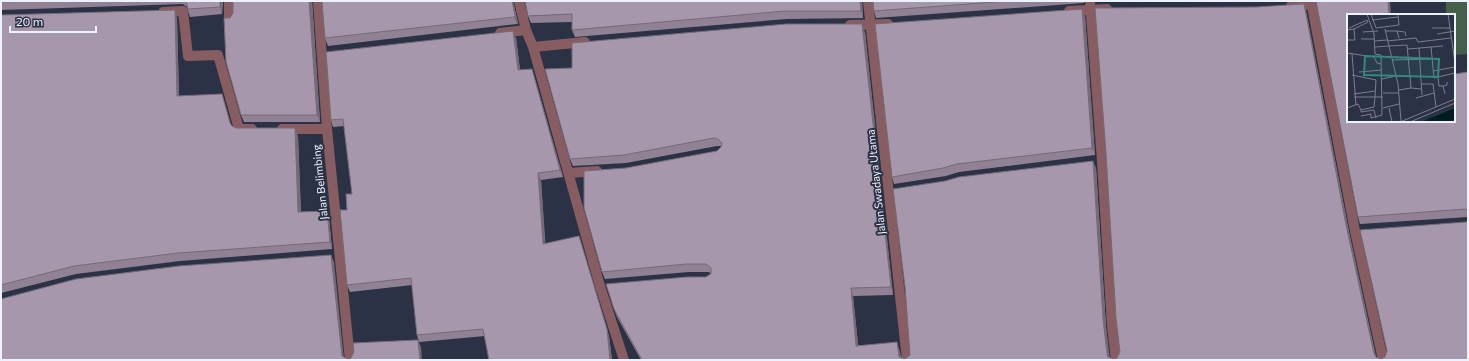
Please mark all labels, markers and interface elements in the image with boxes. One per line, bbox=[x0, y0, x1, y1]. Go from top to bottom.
scale bar bbox=[10, 8, 96, 34]
text: 20 m bbox=[16, 14, 43, 28]
inset map bbox=[1347, 14, 1455, 122]
street label: Jalan Swadaya Utama bbox=[864, 129, 888, 235]
street label: Jalan Belimbing bbox=[309, 144, 331, 220]

